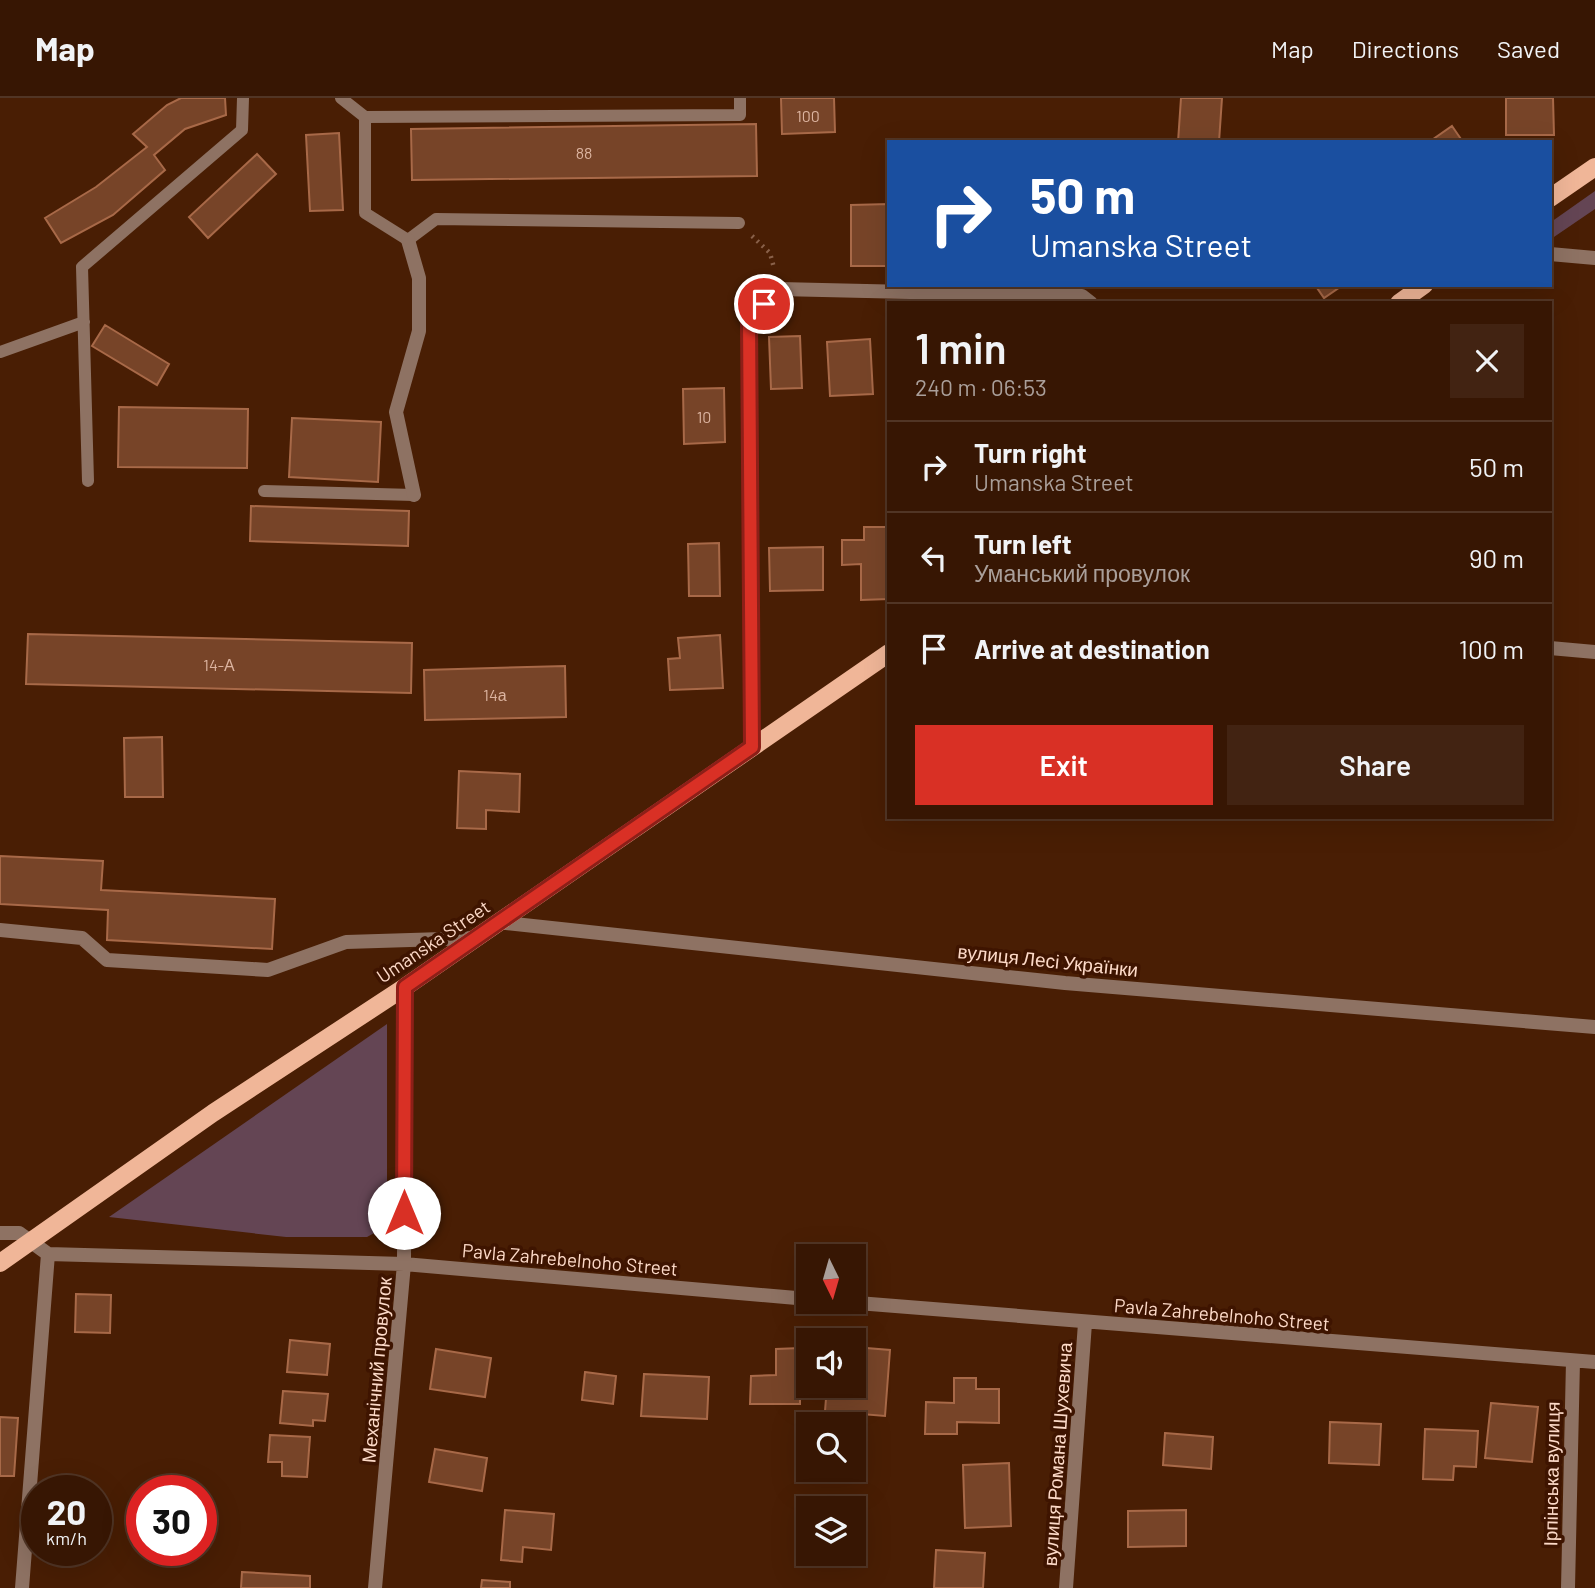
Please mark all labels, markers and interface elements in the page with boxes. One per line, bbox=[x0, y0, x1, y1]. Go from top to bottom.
text: Map bbox=[35, 28, 95, 68]
text: Map bbox=[1271, 34, 1314, 63]
text: Directions bbox=[1352, 34, 1459, 63]
text: Saved bbox=[1497, 34, 1560, 63]
house number: 100 bbox=[796, 106, 820, 125]
house number: 88 bbox=[576, 143, 592, 162]
text: 50 m bbox=[1030, 165, 1135, 224]
icon: right bbox=[915, 168, 1006, 259]
text: Umanska Street bbox=[1030, 225, 1252, 263]
pin bbox=[734, 274, 794, 334]
icon: arrive bbox=[745, 285, 783, 323]
text: 1 min bbox=[915, 322, 1007, 372]
button: close bbox=[1450, 324, 1524, 398]
text: 240 m · 06:53 bbox=[915, 373, 1047, 401]
house number: 10 bbox=[697, 407, 711, 426]
text: Turn right bbox=[974, 437, 1087, 468]
icon: right bbox=[915, 448, 953, 486]
text: 50 m bbox=[1469, 451, 1524, 482]
text: Umanska Street bbox=[974, 468, 1134, 496]
text: Turn left bbox=[974, 528, 1072, 559]
icon: left bbox=[915, 539, 953, 577]
text: 90 m bbox=[1469, 542, 1524, 573]
text: Уманський провулок bbox=[974, 559, 1190, 587]
icon: arrive bbox=[915, 630, 953, 668]
text: Arrive at destination bbox=[974, 633, 1210, 664]
text: 100 m bbox=[1459, 633, 1524, 664]
house number: 14-А bbox=[203, 655, 235, 674]
house number: 14а bbox=[483, 685, 507, 704]
button: Exit bbox=[915, 725, 1213, 805]
button: Share bbox=[1227, 725, 1524, 805]
street label: Umanska Street bbox=[372, 895, 494, 987]
street label: вулиця Лесі Українки bbox=[957, 939, 1139, 981]
position arrow bbox=[367, 1176, 441, 1250]
street label: Pavla Zahrebelnoho Street bbox=[461, 1238, 679, 1280]
north arrow bbox=[796, 1244, 866, 1314]
map controls bbox=[796, 1244, 866, 1566]
street label: Механічний провулок bbox=[356, 1275, 396, 1464]
street label: Pavla Zahrebelnoho Street bbox=[1113, 1293, 1331, 1335]
button: sound bbox=[796, 1328, 866, 1398]
street label: вулиця Романа Шухевича bbox=[1038, 1341, 1076, 1567]
street label: Ірпінська вулиця bbox=[1538, 1401, 1564, 1547]
button: search bbox=[796, 1412, 866, 1482]
speed limit sign: 30 bbox=[126, 1475, 217, 1566]
text: 20 bbox=[47, 1490, 86, 1532]
button: layers bbox=[796, 1496, 866, 1566]
text: km/h bbox=[46, 1527, 87, 1549]

